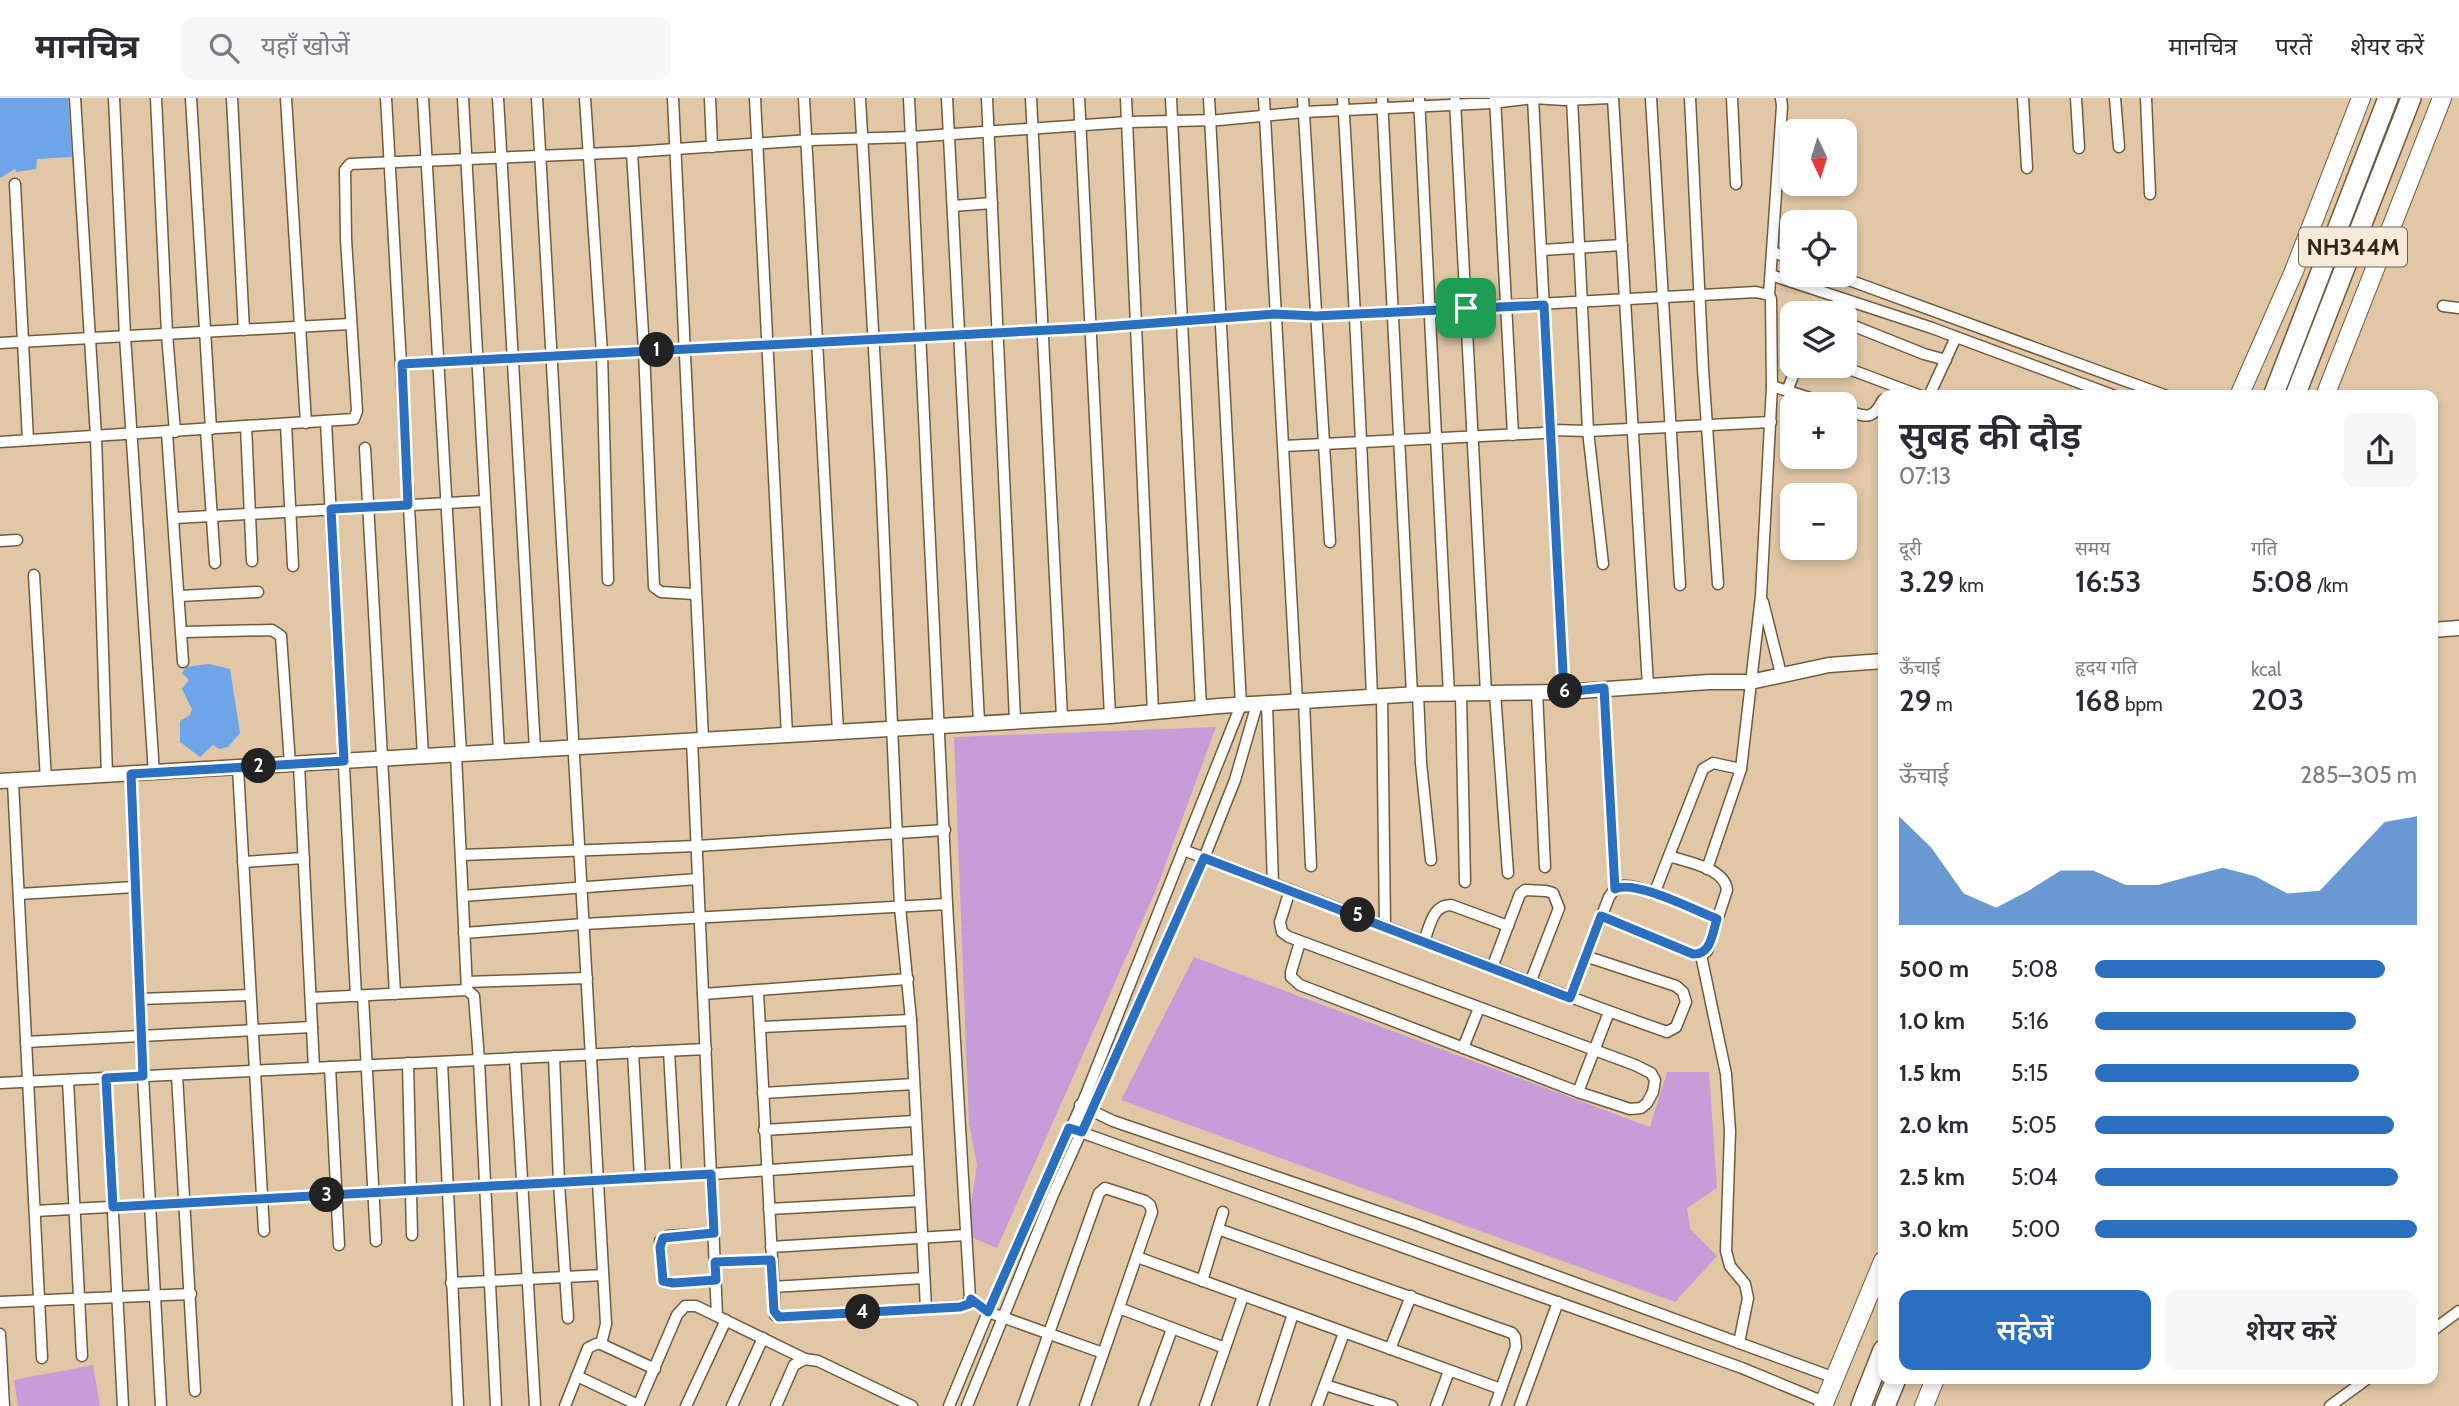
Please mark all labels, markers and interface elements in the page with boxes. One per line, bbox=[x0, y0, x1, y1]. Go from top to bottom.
search box bbox=[181, 17, 671, 80]
text: मानचित्र bbox=[35, 26, 139, 66]
icon: search bbox=[205, 29, 243, 67]
text: यहाँ खोजें bbox=[261, 30, 350, 62]
text: मानचित्र bbox=[2169, 32, 2237, 61]
text: परतें bbox=[2275, 32, 2312, 61]
text: शेयर करें bbox=[2350, 32, 2424, 61]
north arrow bbox=[1780, 119, 1857, 196]
map controls bbox=[1780, 119, 1857, 560]
button: locate bbox=[1780, 210, 1857, 287]
road number: NH344M bbox=[2299, 228, 2407, 266]
pin bbox=[1436, 278, 1496, 338]
icon: arrive bbox=[1447, 289, 1485, 327]
button: layers bbox=[1780, 301, 1857, 378]
pin: 1 bbox=[640, 332, 674, 368]
text: 1 bbox=[653, 338, 660, 361]
button: + bbox=[1780, 392, 1857, 469]
text: सुबह की दौड़ bbox=[1899, 412, 2081, 459]
button: share bbox=[2343, 413, 2417, 487]
text: 07:13 bbox=[1899, 462, 1951, 490]
button: − bbox=[1780, 483, 1857, 560]
text: दूरी bbox=[1899, 537, 1922, 560]
text: समय bbox=[2075, 537, 2110, 560]
text: गति bbox=[2251, 537, 2277, 560]
text: 3.29 bbox=[1899, 563, 1954, 600]
text: 16:53 bbox=[2075, 563, 2141, 600]
text: 5:08 bbox=[2251, 563, 2313, 600]
text: km bbox=[1954, 574, 1984, 597]
text: /km bbox=[2313, 574, 2348, 597]
text: ऊँचाई bbox=[1899, 656, 1940, 679]
text: हृदय गति bbox=[2075, 656, 2137, 679]
text: kcal bbox=[2251, 658, 2281, 681]
pin: 6 bbox=[1548, 674, 1582, 708]
text: 6 bbox=[1559, 679, 1570, 702]
text: 203 bbox=[2251, 681, 2304, 718]
text: 29 bbox=[1899, 682, 1932, 719]
text: 168 bbox=[2075, 682, 2121, 719]
text: m bbox=[1932, 693, 1953, 716]
text: bpm bbox=[2121, 693, 2163, 716]
pin: 2 bbox=[242, 748, 276, 784]
text: 2 bbox=[253, 754, 264, 777]
text: ऊँचाई bbox=[1899, 761, 1949, 789]
text: 285–305 m bbox=[2300, 761, 2417, 789]
pin: 5 bbox=[1340, 898, 1376, 932]
text: 5 bbox=[1352, 903, 1363, 926]
text: 500 m bbox=[1899, 955, 1969, 983]
text: 5:08 bbox=[2011, 955, 2058, 983]
text: 1.0 km bbox=[1899, 1007, 1965, 1035]
text: 5:16 bbox=[2011, 1007, 2049, 1035]
text: 1.5 km bbox=[1899, 1059, 1961, 1087]
text: 5:15 bbox=[2011, 1059, 2048, 1087]
text: 2.0 km bbox=[1899, 1111, 1969, 1139]
text: 5:05 bbox=[2011, 1111, 2057, 1139]
text: 2.5 km bbox=[1899, 1163, 1965, 1191]
text: 5:04 bbox=[2011, 1163, 2058, 1191]
pin: 3 bbox=[310, 1178, 344, 1212]
text: 3 bbox=[321, 1183, 332, 1206]
text: 3.0 km bbox=[1899, 1215, 1969, 1243]
text: 5:00 bbox=[2011, 1215, 2060, 1243]
button: सहेजें bbox=[1899, 1290, 2151, 1370]
button: शेयर करें bbox=[2165, 1290, 2417, 1370]
pin: 4 bbox=[846, 1294, 880, 1330]
text: 4 bbox=[857, 1300, 868, 1323]

